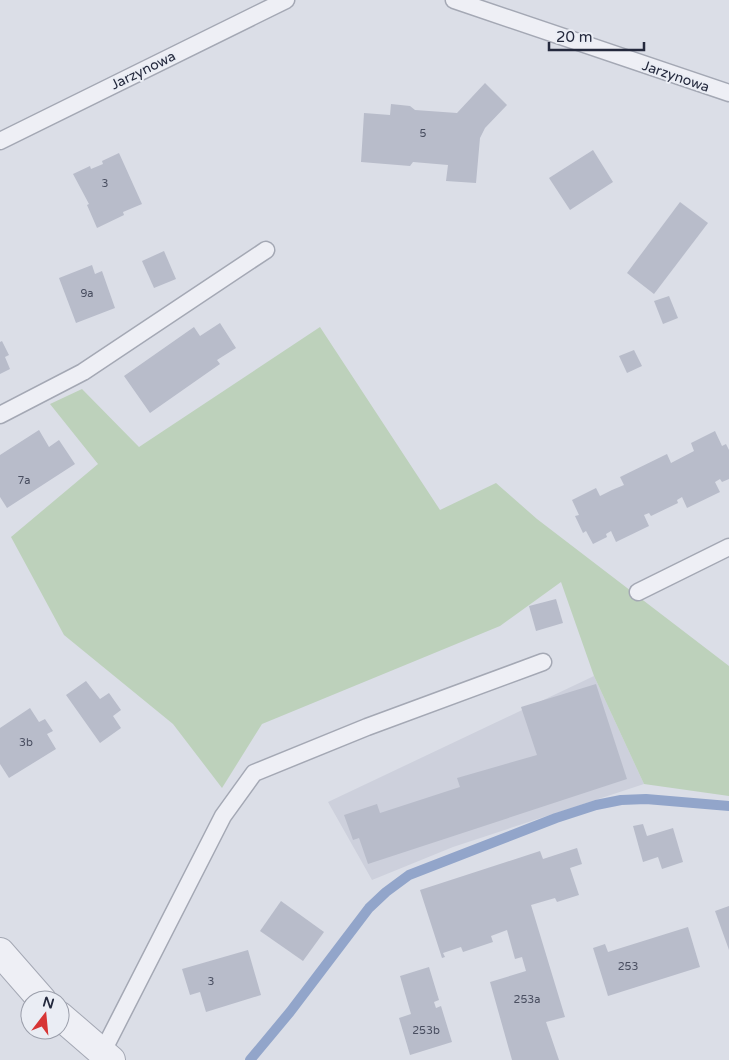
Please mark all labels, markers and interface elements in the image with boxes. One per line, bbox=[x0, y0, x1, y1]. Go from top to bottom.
scale bar bbox=[549, 20, 644, 52]
text: 20 m bbox=[556, 28, 593, 46]
street label: Jarzynowa bbox=[108, 47, 178, 93]
street label: Jarzynowa bbox=[640, 57, 712, 96]
house number: 5 bbox=[420, 127, 427, 140]
house number: 3 bbox=[102, 177, 109, 190]
house number: 9a bbox=[80, 287, 94, 300]
house number: 7a bbox=[17, 474, 31, 487]
house number: 3b bbox=[19, 736, 33, 749]
house number: 253 bbox=[618, 960, 638, 973]
house number: 3 bbox=[208, 975, 215, 988]
north arrow bbox=[20, 990, 70, 1040]
text: N bbox=[41, 993, 56, 1013]
house number: 253a bbox=[514, 993, 540, 1006]
house number: 253b bbox=[412, 1024, 440, 1037]

